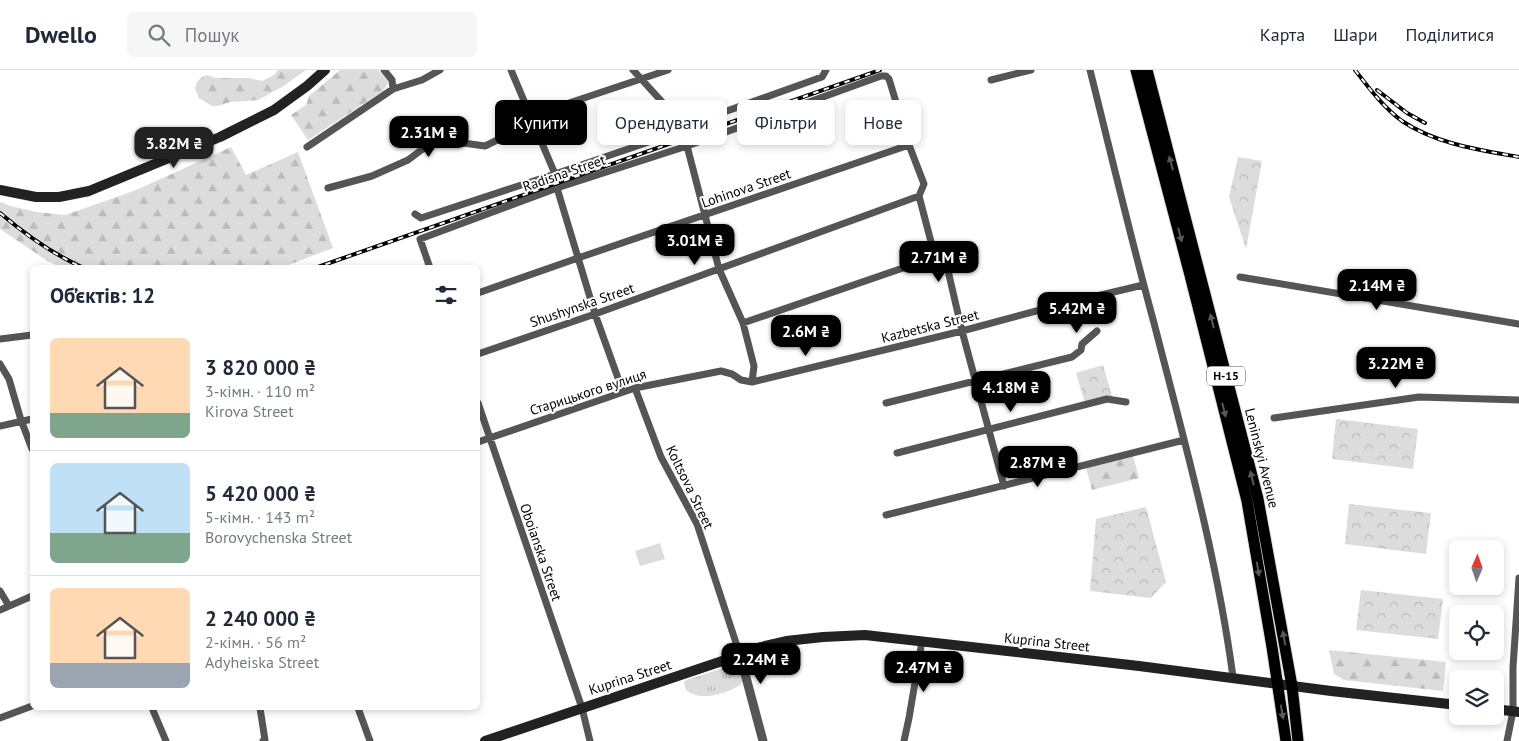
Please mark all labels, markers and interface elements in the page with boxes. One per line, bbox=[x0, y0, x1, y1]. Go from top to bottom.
search box bbox=[127, 12, 477, 57]
text: Dwello bbox=[25, 19, 97, 50]
icon: search bbox=[145, 21, 173, 49]
text: Пошук bbox=[185, 23, 239, 47]
text: Карта bbox=[1260, 23, 1305, 46]
text: Шари bbox=[1333, 23, 1377, 46]
text: Поділитися bbox=[1405, 23, 1494, 46]
chip: Купити bbox=[495, 100, 587, 145]
chip: Орендувати bbox=[597, 100, 727, 145]
chip: Фільтри bbox=[737, 100, 835, 145]
chip: Нове bbox=[845, 100, 921, 145]
pin: 2.31M ₴ bbox=[383, 116, 475, 158]
text: 2.31M ₴ bbox=[400, 122, 458, 142]
pin: 3.82M ₴ bbox=[128, 126, 220, 169]
text: 3.82M ₴ bbox=[145, 133, 203, 153]
street label: Radisna Street bbox=[520, 150, 608, 196]
one-way arrow bbox=[1167, 156, 1175, 171]
street label: Lohinova Street bbox=[699, 164, 793, 212]
pin: 3.01M ₴ bbox=[649, 224, 741, 266]
one-way arrow bbox=[1176, 228, 1184, 243]
text: 3.01M ₴ bbox=[666, 230, 724, 250]
pin: 2.71M ₴ bbox=[893, 240, 985, 283]
text: 2.71M ₴ bbox=[910, 247, 968, 267]
pin: 2.14M ₴ bbox=[1331, 268, 1423, 311]
text: 2.14M ₴ bbox=[1348, 275, 1406, 295]
street label: Shushynska Street bbox=[527, 279, 637, 331]
icon: filters bbox=[432, 281, 460, 309]
text: Об’єктів: 12 bbox=[50, 282, 155, 309]
pin: 5.42M ₴ bbox=[1031, 292, 1123, 334]
text: 5.42M ₴ bbox=[1048, 298, 1106, 318]
street label: Kazbetska Street bbox=[879, 305, 981, 347]
one-way arrow bbox=[1208, 313, 1216, 328]
pin: 2.6M ₴ bbox=[765, 314, 847, 357]
text: 2.6M ₴ bbox=[782, 321, 830, 341]
pin: 3.22M ₴ bbox=[1350, 346, 1442, 389]
text: 3.22M ₴ bbox=[1367, 353, 1425, 373]
text: 3 820 000 ₴ bbox=[205, 354, 316, 381]
icon: home bbox=[90, 358, 150, 418]
street label: Старицького вулиця bbox=[527, 365, 649, 419]
road number: Н-15 bbox=[1207, 366, 1245, 386]
pin: 4.18M ₴ bbox=[965, 370, 1057, 413]
text: 4.18M ₴ bbox=[982, 377, 1040, 397]
text: 3-кімн. · 110 m² bbox=[205, 381, 315, 401]
text: Kirova Street bbox=[205, 401, 294, 421]
one-way arrow bbox=[1220, 402, 1228, 417]
street label: Leninskyi Avenue bbox=[1241, 406, 1283, 510]
street label: Koltsova Street bbox=[662, 442, 718, 532]
pin: 2.87M ₴ bbox=[992, 446, 1084, 488]
text: 2.87M ₴ bbox=[1009, 452, 1067, 472]
one-way arrow bbox=[1248, 471, 1256, 486]
text: 5 420 000 ₴ bbox=[205, 480, 316, 507]
icon: home bbox=[90, 483, 150, 543]
street label: Oboianska Street bbox=[516, 501, 566, 603]
text: 5-кімн. · 143 m² bbox=[205, 507, 315, 527]
text: Borovychenska Street bbox=[205, 527, 352, 547]
north arrow bbox=[1449, 540, 1504, 595]
map controls bbox=[1449, 540, 1504, 725]
one-way arrow bbox=[1255, 561, 1263, 577]
text: 2 240 000 ₴ bbox=[205, 605, 316, 632]
button: locate bbox=[1449, 605, 1504, 660]
icon: home bbox=[90, 608, 150, 668]
street label: Kuprina Street bbox=[1003, 629, 1091, 655]
one-way arrow bbox=[1279, 629, 1287, 645]
text: 2-кімн. · 56 m² bbox=[205, 632, 306, 652]
pin: 2.24M ₴ bbox=[715, 642, 807, 685]
text: 2.24M ₴ bbox=[732, 649, 790, 669]
pin: 2.47M ₴ bbox=[878, 650, 970, 693]
text: Adyheiska Street bbox=[205, 652, 319, 672]
street label: Kuprina Street bbox=[586, 655, 674, 699]
text: 2.47M ₴ bbox=[895, 657, 953, 677]
button: layers bbox=[1449, 670, 1504, 725]
one-way arrow bbox=[1278, 704, 1286, 720]

